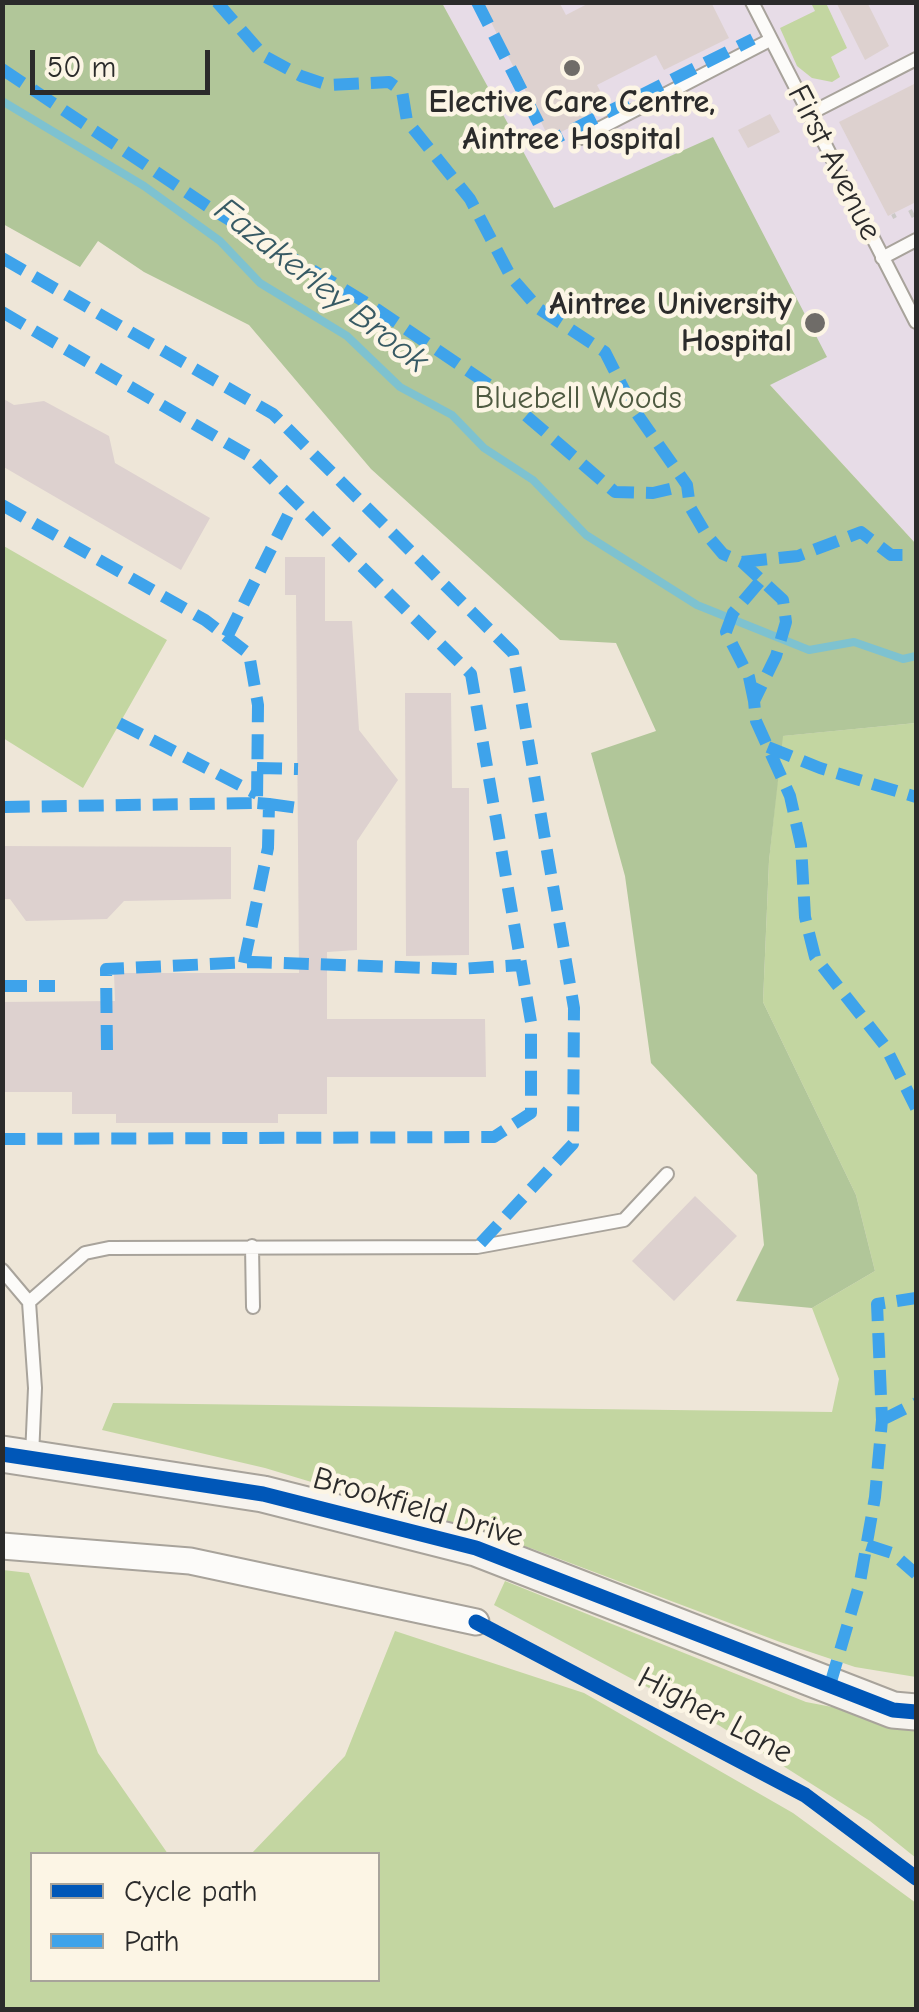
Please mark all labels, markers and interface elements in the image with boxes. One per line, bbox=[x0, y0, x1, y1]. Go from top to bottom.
scale bar bbox=[35, 30, 215, 92]
text: 50 m bbox=[47, 50, 116, 85]
marker: Elective Care Centre, Aintree Hospital bbox=[561, 57, 583, 79]
street label: First Avenue bbox=[779, 79, 889, 247]
place label: Elective Care Centre, Aintree Hospital bbox=[429, 84, 715, 159]
water label: Fazakerley Brook bbox=[206, 189, 436, 383]
place label: Aintree University Hospital bbox=[549, 286, 792, 361]
marker: Aintree University Hospital bbox=[802, 310, 828, 336]
park label: Bluebell Woods bbox=[474, 380, 682, 418]
street label: Brookfield Drive bbox=[308, 1460, 528, 1556]
street label: Higher Lane bbox=[631, 1659, 799, 1773]
legend bbox=[30, 1852, 380, 1982]
text: Cycle path bbox=[124, 1874, 258, 1909]
text: Path bbox=[124, 1924, 180, 1959]

